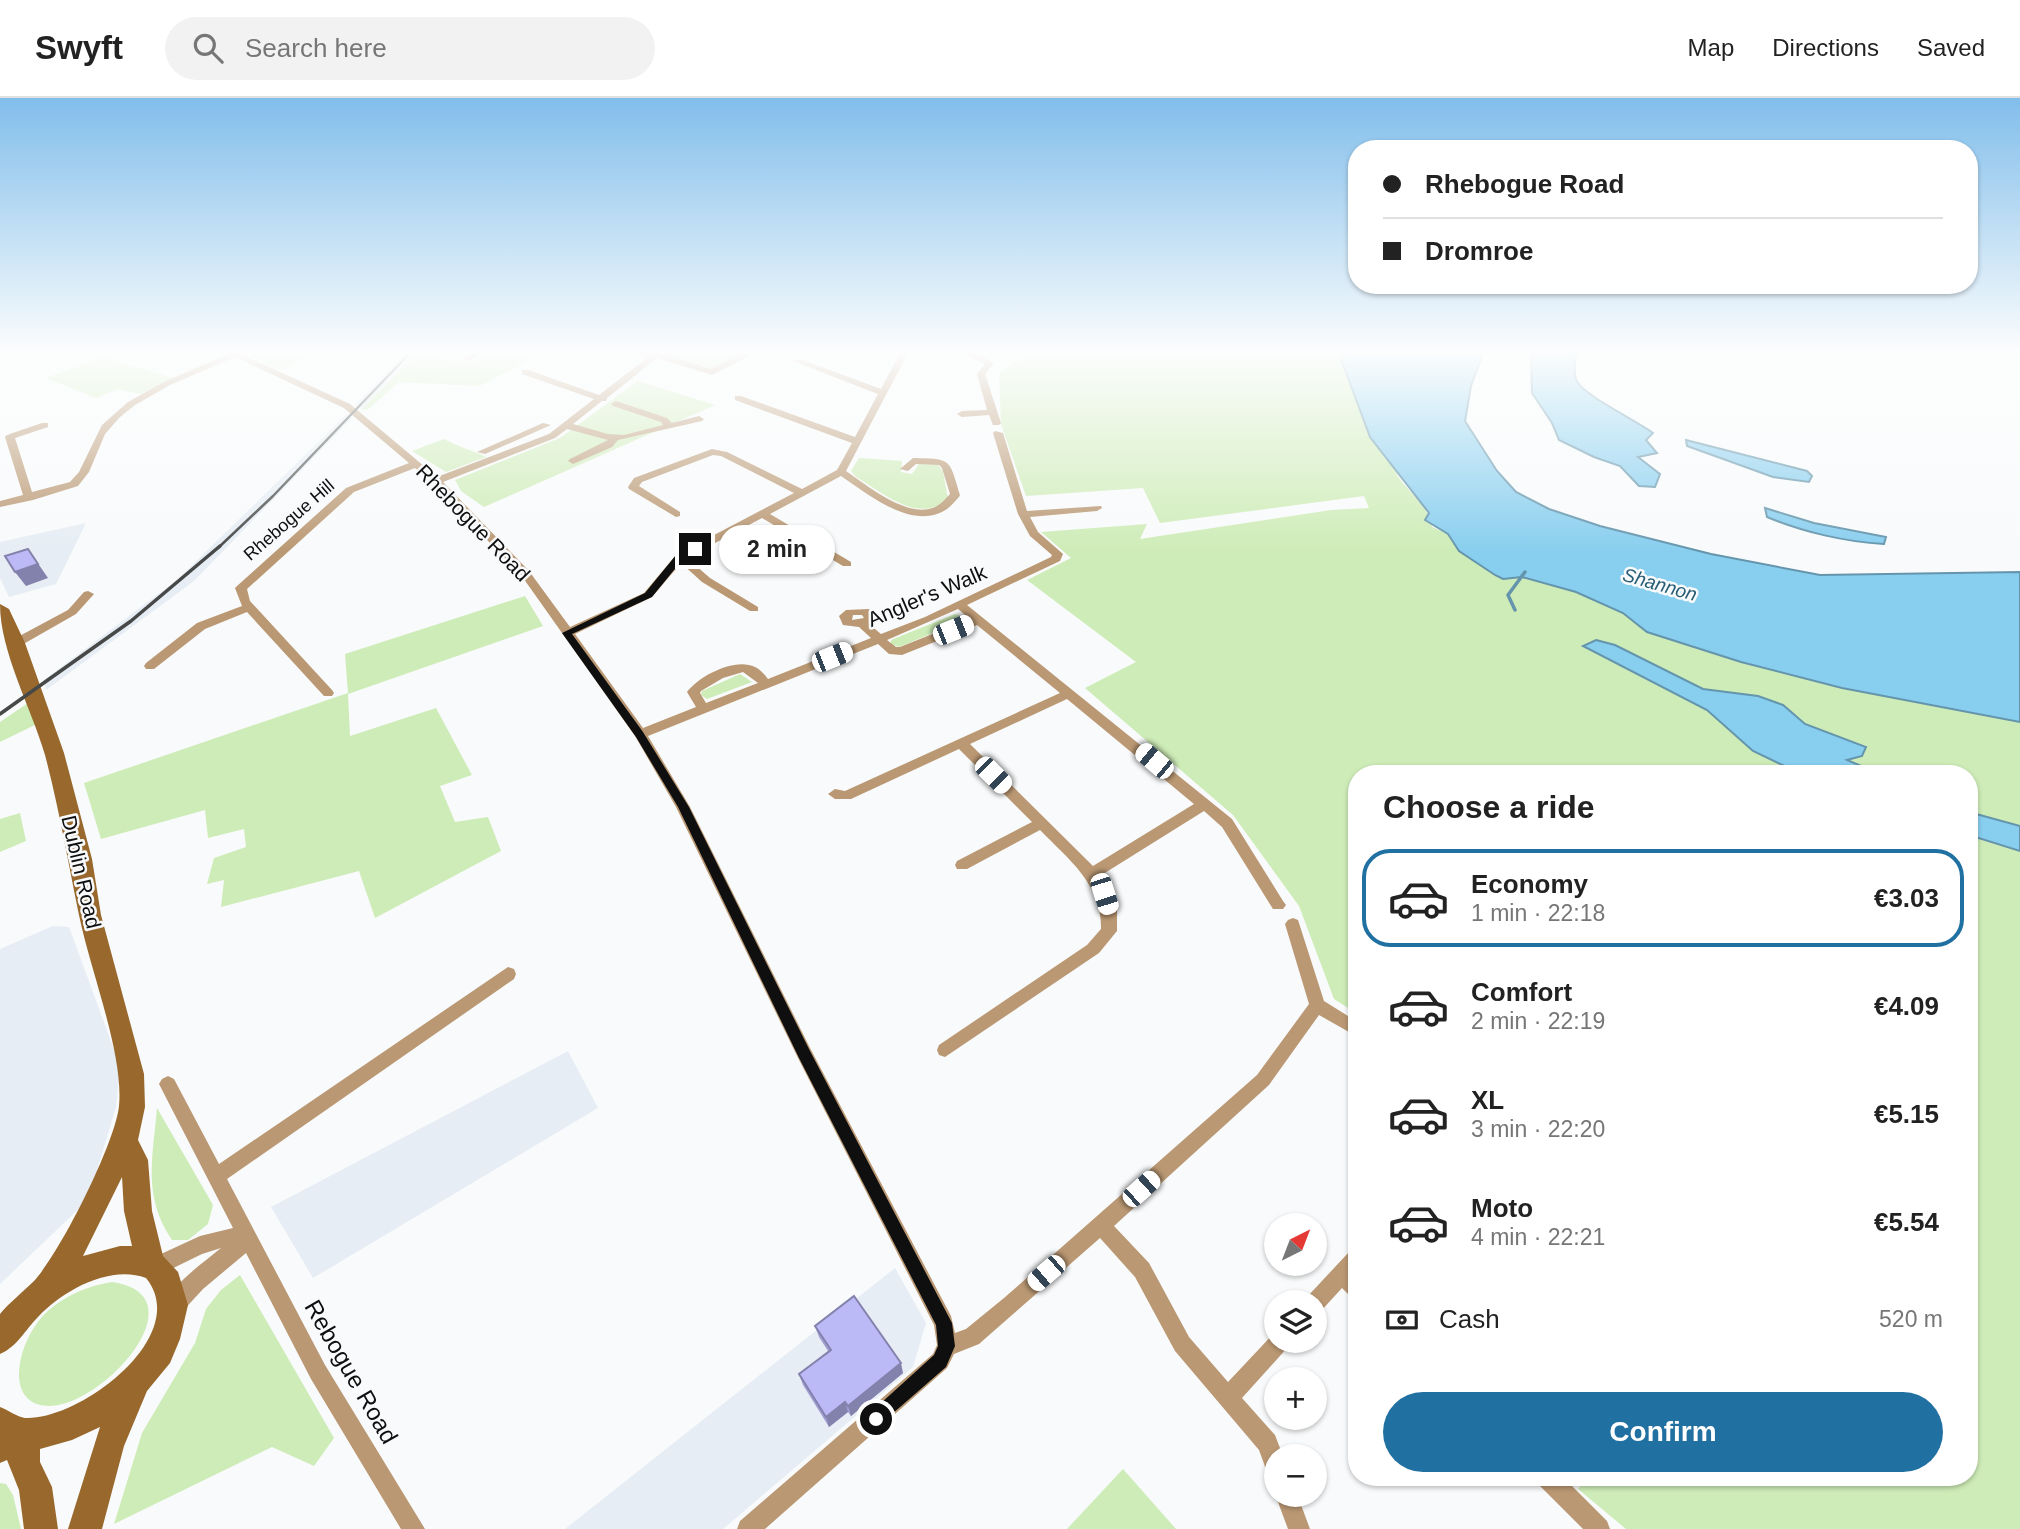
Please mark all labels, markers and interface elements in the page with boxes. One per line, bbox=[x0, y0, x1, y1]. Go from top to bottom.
search box bbox=[165, 17, 655, 80]
text: Swyft bbox=[35, 29, 123, 66]
icon: search bbox=[189, 29, 227, 67]
text: Search here bbox=[245, 33, 387, 63]
text: Map bbox=[1688, 34, 1734, 61]
text: Directions bbox=[1772, 34, 1879, 61]
text: Saved bbox=[1917, 34, 1985, 61]
text: Rhebogue Road bbox=[1425, 169, 1624, 199]
text: Dromroe bbox=[1425, 236, 1533, 266]
street label: Rhebogue Road bbox=[412, 460, 535, 586]
street label: Rhebogue Hill bbox=[240, 475, 338, 565]
callout: 2 min bbox=[720, 524, 835, 574]
route end bbox=[679, 533, 711, 565]
text: 2 min bbox=[747, 536, 807, 562]
street label: Angler's Walk bbox=[864, 560, 990, 631]
water label: Shannon bbox=[1620, 564, 1699, 605]
car bbox=[930, 612, 977, 648]
car bbox=[809, 639, 856, 675]
car bbox=[1132, 739, 1177, 783]
car bbox=[971, 753, 1016, 797]
text: Choose a ride bbox=[1383, 789, 1595, 825]
street label: Dublin Road bbox=[57, 813, 106, 931]
icon: car bbox=[1387, 867, 1450, 930]
text: Economy bbox=[1471, 869, 1588, 899]
car bbox=[1088, 871, 1121, 917]
text: €3.03 bbox=[1874, 883, 1939, 913]
text: 1 min · 22:18 bbox=[1471, 900, 1605, 926]
icon: car bbox=[1387, 975, 1450, 1038]
text: Comfort bbox=[1471, 977, 1572, 1007]
text: €4.09 bbox=[1874, 991, 1939, 1021]
text: 2 min · 22:19 bbox=[1471, 1008, 1605, 1034]
icon: car bbox=[1387, 1083, 1450, 1146]
text: XL bbox=[1471, 1085, 1504, 1115]
text: €5.15 bbox=[1874, 1099, 1939, 1129]
text: 3 min · 22:20 bbox=[1471, 1116, 1605, 1142]
car bbox=[1119, 1167, 1164, 1211]
icon: car bbox=[1387, 1191, 1450, 1254]
text: Moto bbox=[1471, 1193, 1533, 1223]
text: €5.54 bbox=[1874, 1207, 1939, 1237]
north arrow bbox=[1264, 1213, 1326, 1276]
map controls bbox=[1264, 1213, 1327, 1507]
text: 4 min · 22:21 bbox=[1471, 1224, 1605, 1250]
car bbox=[1024, 1251, 1069, 1295]
button: layers bbox=[1264, 1290, 1327, 1353]
street label: Rebogue Road bbox=[299, 1295, 403, 1448]
icon: cash bbox=[1383, 1301, 1421, 1339]
text: Cash bbox=[1439, 1304, 1500, 1334]
text: 520 m bbox=[1879, 1306, 1943, 1332]
button: + bbox=[1264, 1367, 1327, 1430]
button: Confirm bbox=[1383, 1392, 1943, 1472]
route start bbox=[860, 1403, 892, 1435]
button: − bbox=[1264, 1444, 1327, 1507]

